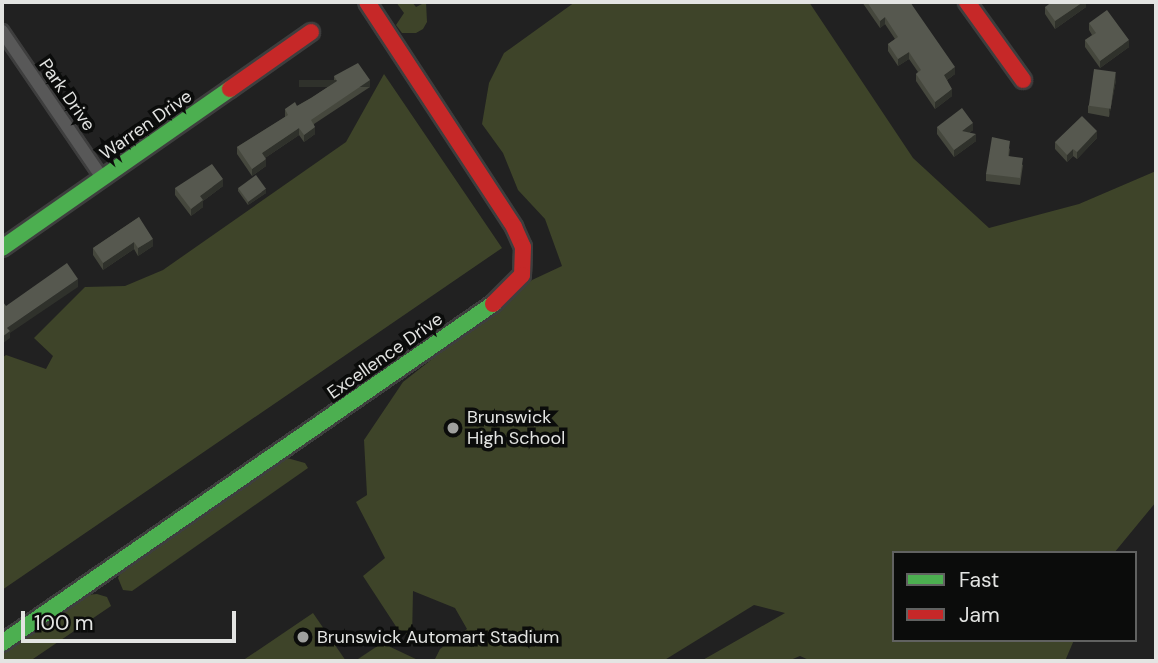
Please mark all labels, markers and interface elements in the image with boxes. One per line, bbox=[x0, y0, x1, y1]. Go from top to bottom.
street label: Park Drive bbox=[34, 55, 100, 135]
street label: Warren Drive bbox=[96, 85, 196, 165]
street label: Excellence Drive bbox=[323, 308, 447, 404]
place label: Brunswick High School bbox=[467, 407, 565, 450]
marker: Brunswick High School bbox=[445, 420, 461, 436]
legend bbox=[892, 551, 1137, 642]
text: Fast bbox=[959, 566, 999, 594]
scale bar bbox=[24, 596, 240, 640]
text: Jam bbox=[959, 601, 1000, 629]
text: 100 m bbox=[34, 609, 94, 637]
place label: Brunswick Automart Stadium bbox=[317, 626, 559, 648]
marker: Brunswick Automart Stadium bbox=[295, 629, 311, 645]

